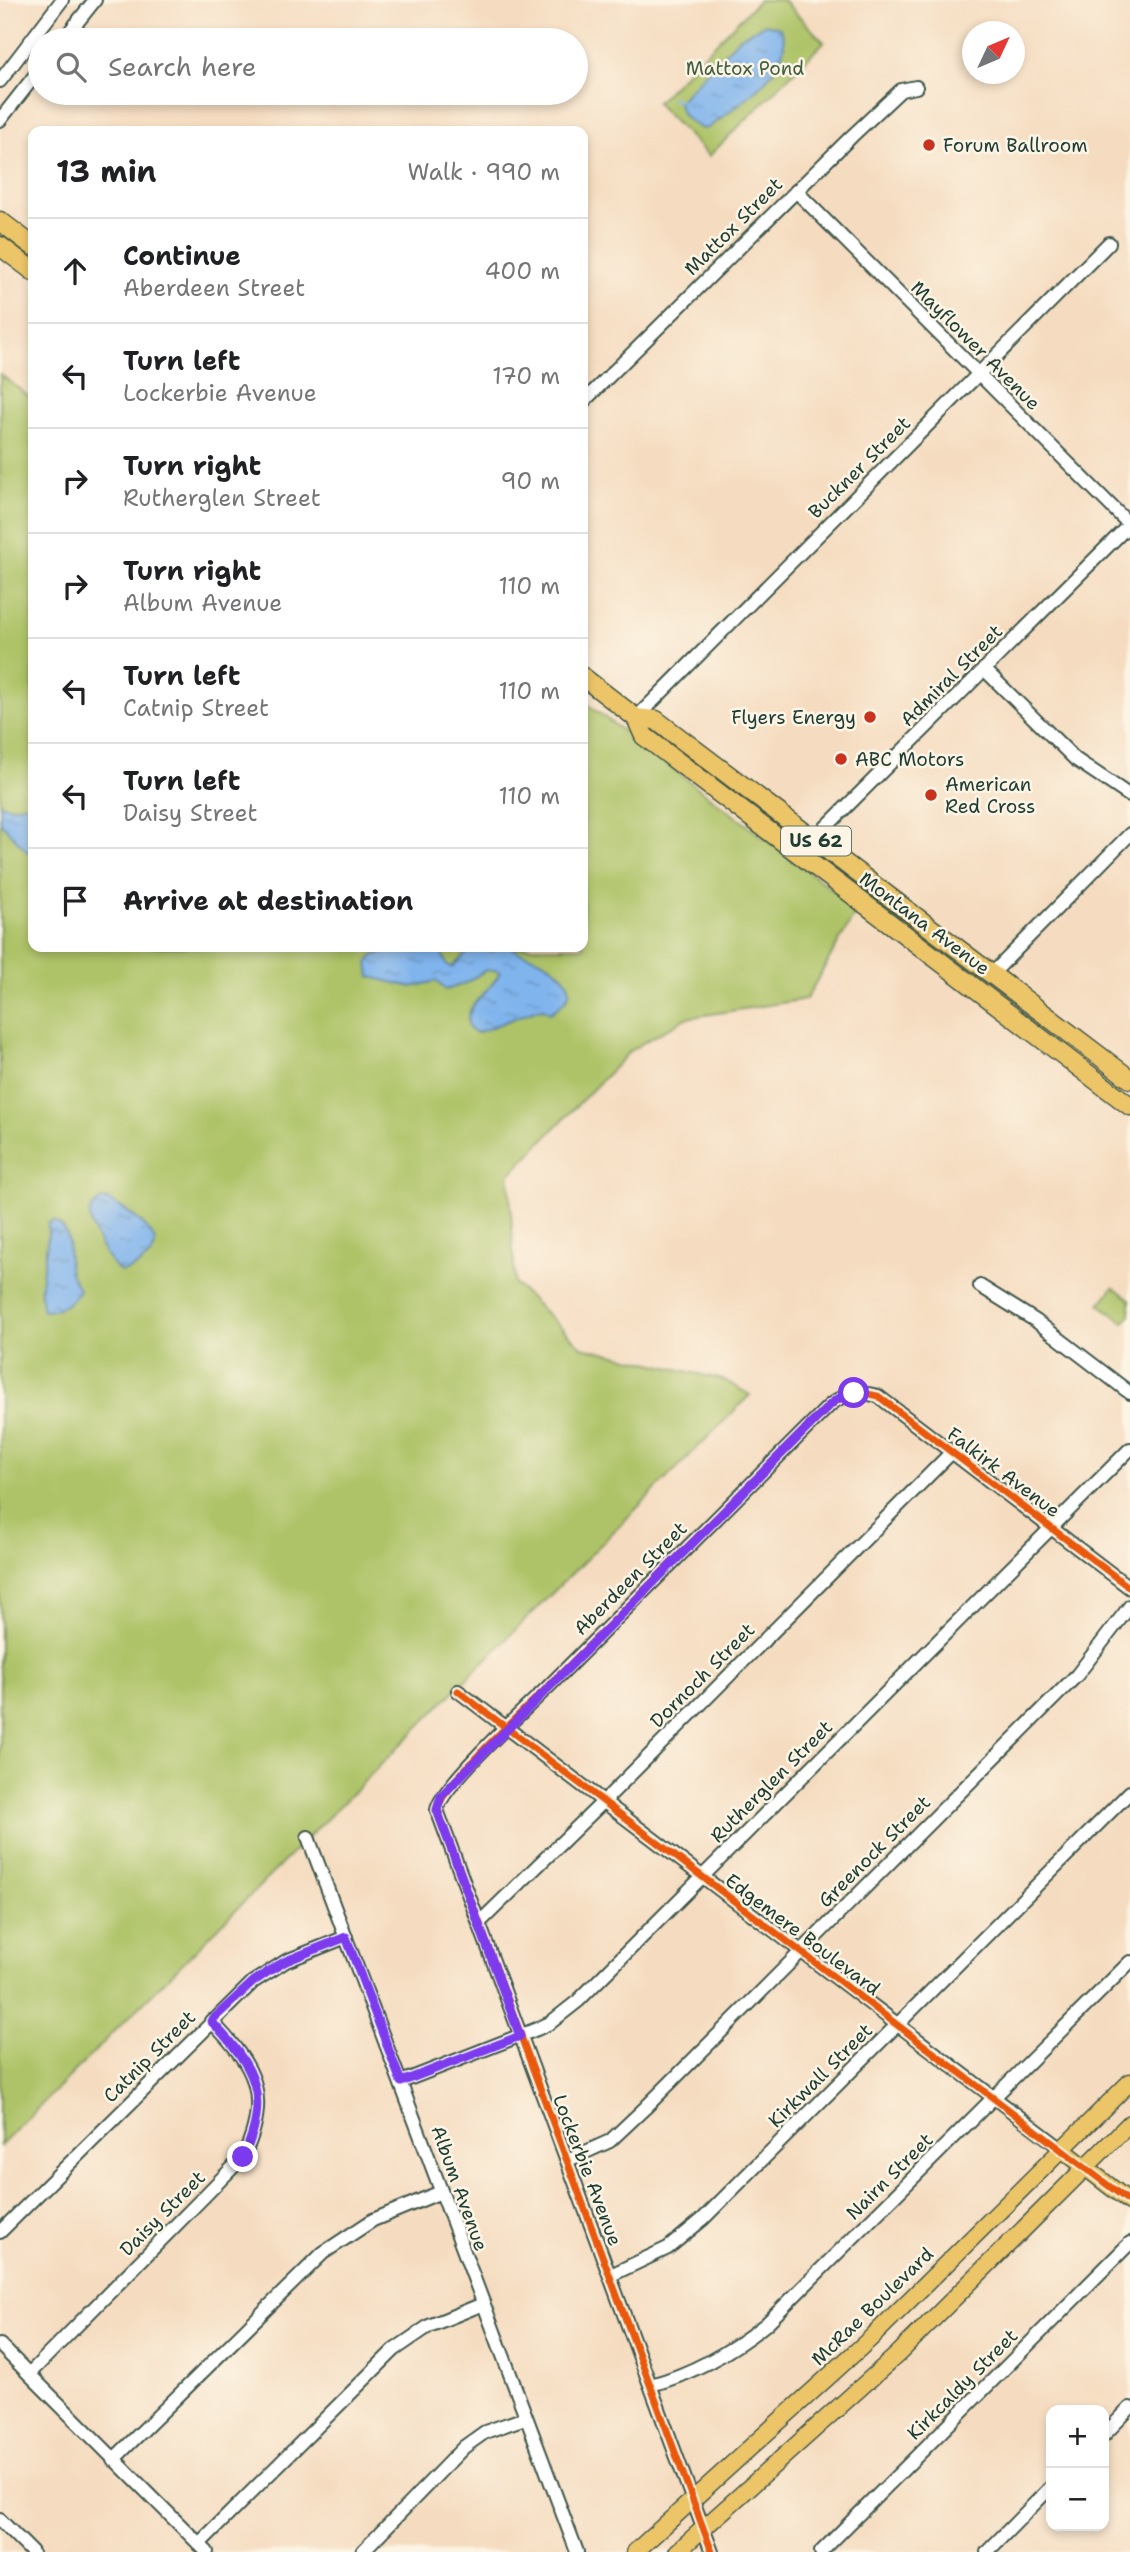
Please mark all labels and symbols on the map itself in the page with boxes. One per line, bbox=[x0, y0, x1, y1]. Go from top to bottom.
north arrow bbox=[962, 21, 1025, 84]
park label: Mattox Pond bbox=[686, 56, 804, 81]
place label: Forum Ballroom bbox=[943, 133, 1088, 158]
marker: Forum Ballroom bbox=[921, 137, 937, 153]
street label: Mattox Street bbox=[679, 172, 788, 281]
street label: Mayflower Avenue bbox=[905, 275, 1046, 416]
street label: Buckner Street bbox=[803, 411, 916, 524]
street label: Admiral Street bbox=[895, 619, 1008, 732]
place label: Flyers Energy bbox=[731, 705, 856, 730]
marker: Flyers Energy bbox=[862, 709, 878, 725]
place label: ABC Motors bbox=[855, 747, 964, 772]
marker: ABC Motors bbox=[833, 751, 849, 767]
place label: American Red Cross bbox=[945, 772, 1035, 819]
marker: American Red Cross bbox=[923, 787, 939, 803]
road number: US 62 bbox=[781, 826, 851, 856]
street label: Montana Avenue bbox=[854, 866, 995, 981]
route start bbox=[838, 1377, 869, 1408]
street label: Falkirk Avenue bbox=[942, 1422, 1065, 1523]
street label: Aberdeen Street bbox=[568, 1516, 692, 1640]
street label: Dornoch Street bbox=[645, 1618, 760, 1733]
street label: Rutherglen Street bbox=[705, 1715, 838, 1848]
street label: Greenock Street bbox=[813, 1790, 936, 1913]
street label: Edgemere Boulevard bbox=[720, 1868, 885, 2001]
street label: Catnip Street bbox=[98, 2005, 201, 2108]
street label: Kirkwall Street bbox=[763, 2018, 878, 2133]
street label: Lockerbie Avenue bbox=[547, 2091, 628, 2249]
street label: Album Avenue bbox=[425, 2122, 494, 2254]
street label: Nairn Street bbox=[840, 2127, 938, 2225]
route end bbox=[227, 2141, 258, 2172]
street label: Daisy Street bbox=[114, 2165, 211, 2262]
street label: McRae Boulevard bbox=[806, 2242, 939, 2371]
street label: Kirkcaldy Street bbox=[902, 2324, 1023, 2445]

